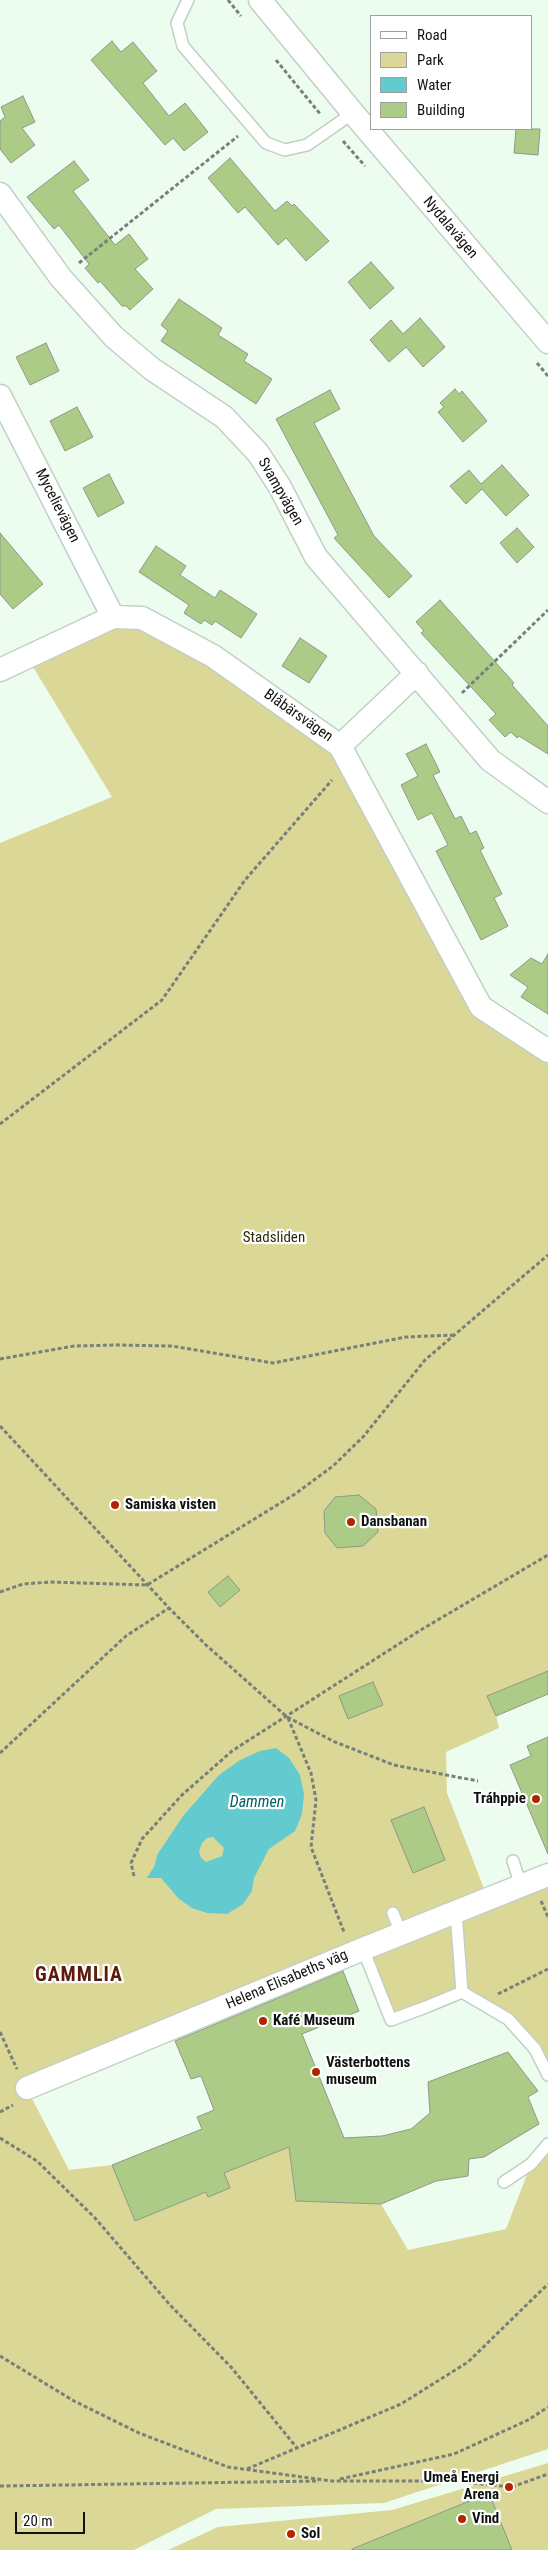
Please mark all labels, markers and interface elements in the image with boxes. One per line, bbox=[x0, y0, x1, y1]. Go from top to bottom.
legend bbox=[370, 15, 533, 130]
text: Road bbox=[417, 26, 447, 44]
text: Park bbox=[417, 51, 444, 69]
text: Water bbox=[417, 76, 451, 94]
text: Building bbox=[417, 101, 465, 119]
street label: Nydalavägen bbox=[419, 193, 481, 263]
street label: Svampvägen bbox=[253, 455, 307, 529]
street label: Mycelievägen bbox=[31, 466, 83, 546]
street label: Blåbärsvägen bbox=[260, 686, 336, 746]
park label: Stadsliden bbox=[243, 1229, 305, 1247]
place label: Samiska visten bbox=[125, 1496, 216, 1514]
marker: Samiska visten bbox=[109, 1499, 121, 1511]
place label: Dansbanan bbox=[361, 1513, 427, 1531]
marker: Dansbanan bbox=[345, 1516, 357, 1528]
place label: Tráhppie bbox=[473, 1790, 526, 1808]
water label: Dammen bbox=[230, 1793, 284, 1813]
marker: Tráhppie bbox=[530, 1793, 542, 1805]
street label: Helena Elisabeths väg bbox=[223, 1946, 351, 2014]
district label: GAMMLIA bbox=[34, 1964, 124, 1988]
place label: Kafé Museum bbox=[273, 2012, 355, 2030]
marker: Kafé Museum bbox=[257, 2015, 269, 2027]
place label: Västerbottens museum bbox=[326, 2054, 410, 2089]
marker: Västerbottens museum bbox=[310, 2066, 322, 2078]
place label: Umeå Energi Arena bbox=[424, 2469, 499, 2504]
marker: Umeå Energi Arena bbox=[503, 2481, 515, 2493]
scale bar bbox=[18, 2502, 88, 2534]
place label: Vind bbox=[472, 2510, 499, 2528]
text: 20 m bbox=[23, 2512, 53, 2530]
marker: Vind bbox=[456, 2513, 468, 2525]
place label: Sol bbox=[301, 2525, 320, 2543]
marker: Sol bbox=[285, 2528, 297, 2540]

